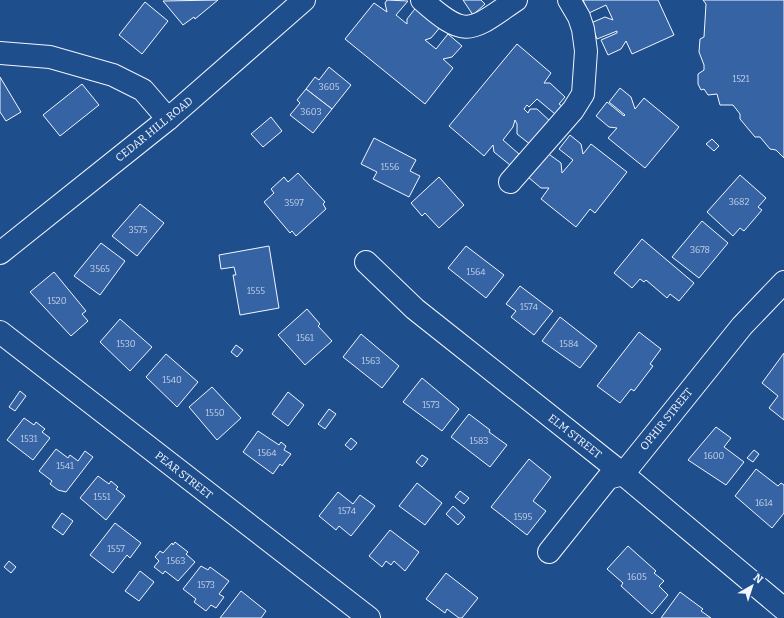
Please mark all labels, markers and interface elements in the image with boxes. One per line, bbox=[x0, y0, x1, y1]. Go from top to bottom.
house number: 1521 bbox=[733, 74, 750, 84]
house number: 3605 bbox=[319, 82, 340, 92]
street label: CEDAR HILL ROAD bbox=[113, 94, 196, 165]
house number: 3603 bbox=[300, 107, 322, 117]
house number: 1556 bbox=[381, 162, 399, 172]
house number: 3682 bbox=[729, 197, 749, 207]
house number: 3597 bbox=[284, 198, 304, 208]
house number: 3575 bbox=[129, 225, 148, 235]
house number: 3678 bbox=[690, 245, 710, 255]
house number: 3565 bbox=[90, 264, 110, 274]
house number: 1564 bbox=[466, 267, 486, 277]
house number: 1555 bbox=[247, 286, 265, 296]
house number: 1520 bbox=[48, 296, 67, 306]
house number: 1574 bbox=[520, 302, 539, 312]
house number: 1561 bbox=[296, 333, 314, 343]
house number: 1530 bbox=[116, 339, 136, 349]
house number: 1584 bbox=[559, 339, 579, 349]
house number: 1563 bbox=[362, 356, 380, 366]
house number: 1540 bbox=[162, 375, 182, 385]
street label: OPHIR STREET bbox=[637, 385, 696, 453]
house number: 1573 bbox=[422, 400, 440, 410]
house number: 1550 bbox=[205, 408, 225, 418]
street label: ELM STREET bbox=[545, 411, 604, 462]
house number: 1531 bbox=[20, 434, 38, 444]
house number: 1583 bbox=[470, 436, 488, 446]
house number: 1564 bbox=[257, 448, 277, 458]
street label: PEAR STREET bbox=[152, 449, 215, 502]
house number: 1600 bbox=[704, 451, 724, 461]
house number: 1541 bbox=[56, 461, 74, 471]
house number: 1551 bbox=[94, 492, 111, 502]
house number: 1614 bbox=[755, 498, 774, 508]
house number: 1574 bbox=[338, 506, 357, 516]
house number: 1595 bbox=[514, 512, 532, 522]
house number: 1557 bbox=[107, 544, 125, 554]
house number: 1563 bbox=[167, 556, 185, 566]
north arrow bbox=[732, 566, 772, 606]
text: N bbox=[751, 571, 766, 587]
house number: 1605 bbox=[627, 572, 647, 582]
house number: 1573 bbox=[197, 580, 215, 590]

